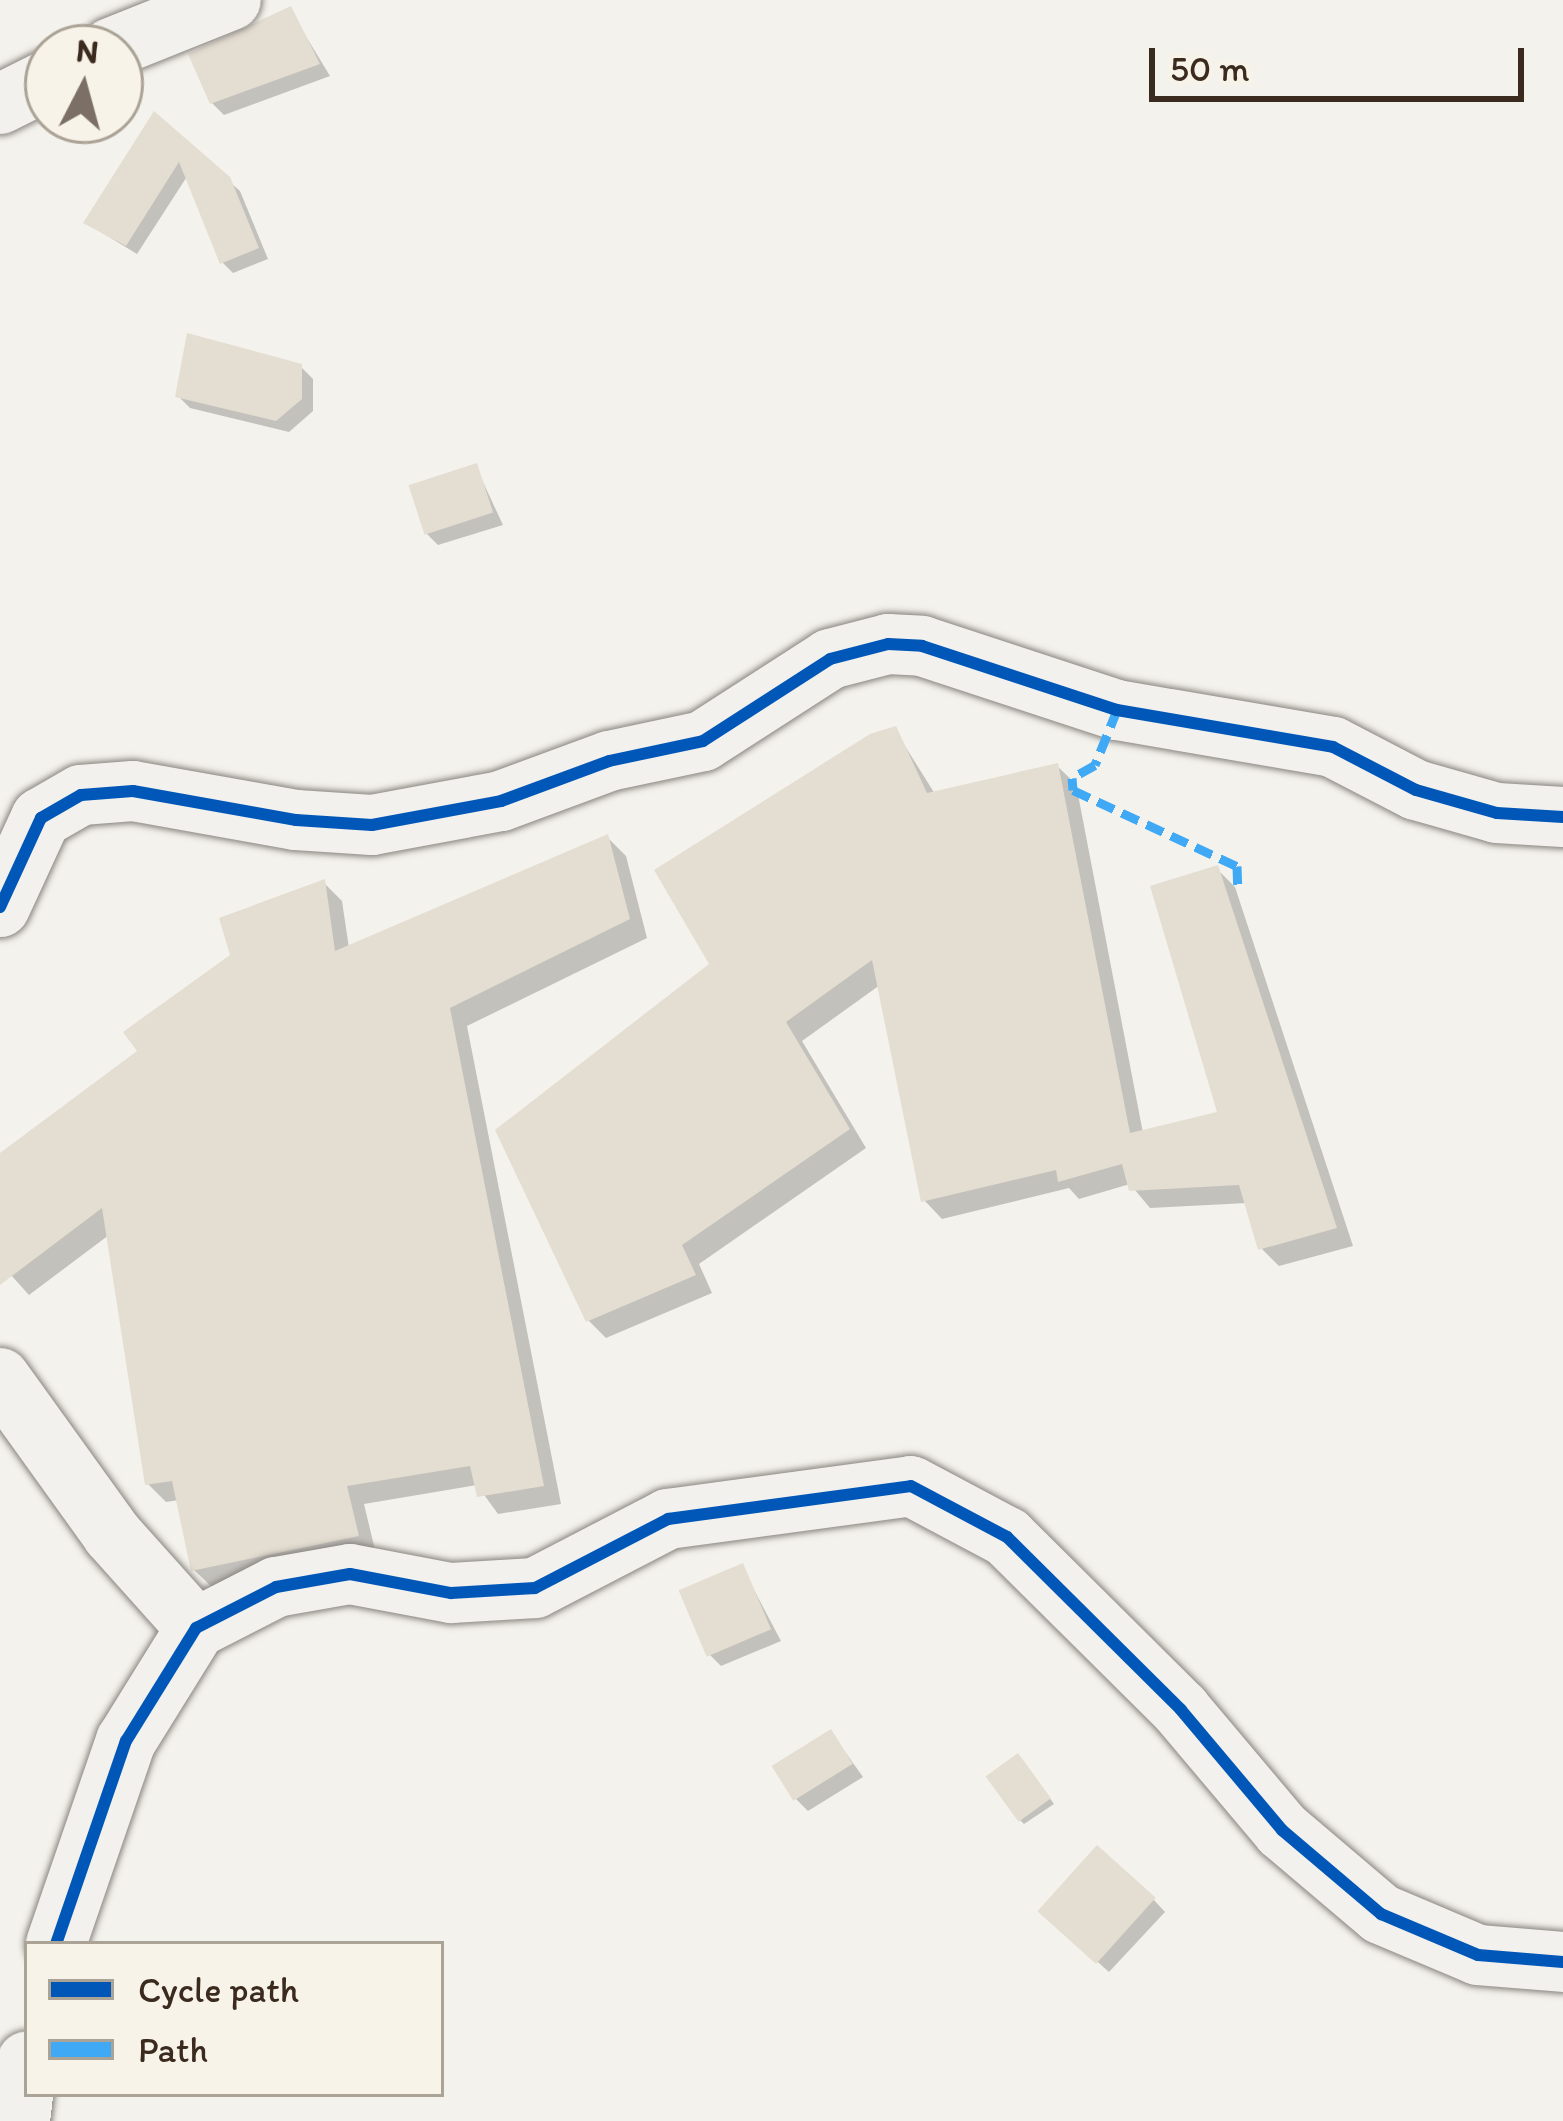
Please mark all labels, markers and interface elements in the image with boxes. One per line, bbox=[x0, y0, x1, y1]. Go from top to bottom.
north arrow bbox=[24, 24, 144, 144]
scale bar bbox=[1155, 24, 1530, 98]
text: N bbox=[74, 30, 101, 71]
text: 50 m bbox=[1170, 47, 1249, 90]
legend bbox=[24, 1941, 444, 2097]
text: Cycle path bbox=[138, 1968, 299, 2011]
text: Path bbox=[138, 2028, 208, 2071]

